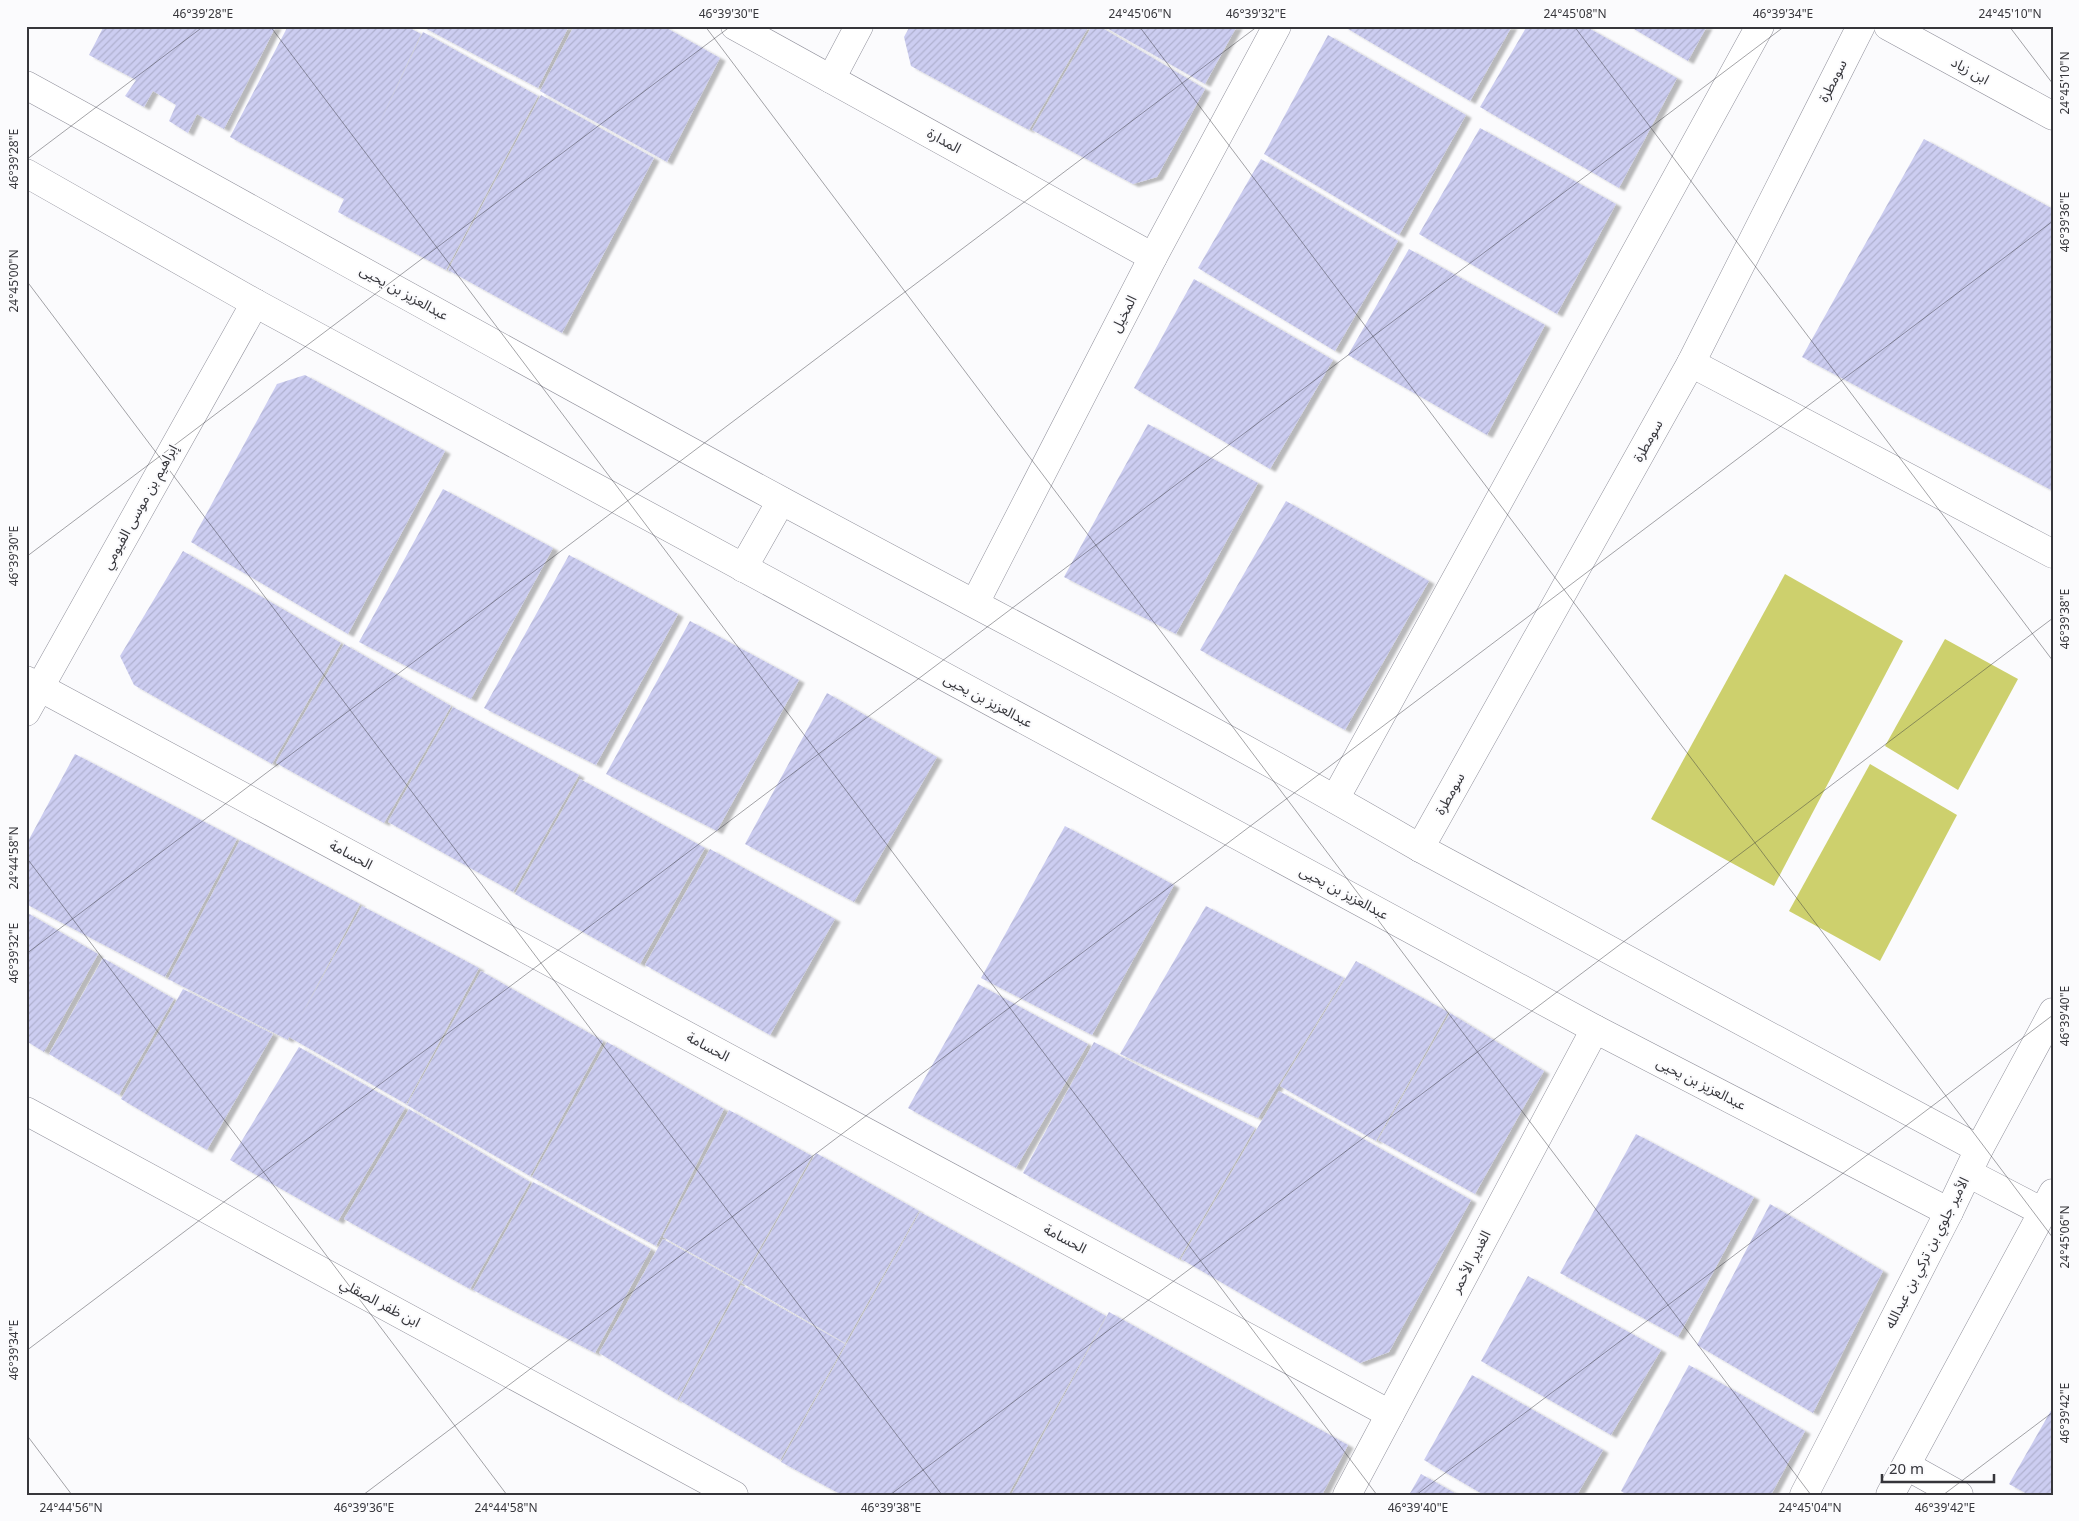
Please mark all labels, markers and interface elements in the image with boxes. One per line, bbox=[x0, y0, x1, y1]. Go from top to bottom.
text: 46°39'28"E bbox=[173, 2, 233, 27]
text: 46°39'30"E bbox=[699, 2, 759, 27]
text: 24°45'06"N bbox=[1108, 2, 1172, 27]
text: 46°39'32"E bbox=[1226, 2, 1286, 27]
text: 24°45'08"N bbox=[1543, 2, 1607, 27]
text: 46°39'34"E bbox=[1753, 2, 1813, 27]
text: 24°45'10"N bbox=[1978, 2, 2042, 27]
street label: ابن زياد bbox=[1945, 48, 1995, 94]
text: 24°45'10"N bbox=[2053, 51, 2078, 115]
street label: سومطرة bbox=[1810, 54, 1856, 108]
street label: المدارة bbox=[921, 120, 967, 162]
text: 46°39'28"E bbox=[2, 129, 27, 189]
text: 46°39'36"E bbox=[2053, 192, 2078, 252]
text: 24°45'00"N bbox=[2, 249, 27, 313]
street label: عبدالعزيز بن يحيى bbox=[354, 256, 454, 330]
street label: المخيل bbox=[1102, 290, 1146, 338]
street label: سومطرة bbox=[1624, 414, 1672, 468]
street label: إبراهيم بن موسى الفيومي bbox=[93, 438, 187, 575]
text: 46°39'30"E bbox=[2, 526, 27, 586]
text: 46°39'38"E bbox=[2053, 589, 2078, 649]
street label: عبدالعزيز بن يحيى bbox=[938, 665, 1038, 737]
street label: سومطرة bbox=[1426, 767, 1474, 821]
text: 24°44'58"N bbox=[2, 826, 27, 890]
street label: الحسامة bbox=[324, 831, 378, 879]
street label: عبدالعزيز بن يحيى bbox=[1294, 857, 1394, 929]
text: 46°39'32"E bbox=[2, 923, 27, 983]
text: 46°39'40"E bbox=[2053, 986, 2078, 1046]
street label: الحسامة bbox=[681, 1023, 735, 1071]
street label: عبدالعزيز بن يحيى bbox=[1651, 1049, 1751, 1119]
street label: الأمير جلوي بن تركي بن عبدالله bbox=[1876, 1172, 1978, 1334]
text: 24°45'06"N bbox=[2053, 1205, 2078, 1269]
street label: الحسامة bbox=[1038, 1215, 1092, 1263]
street label: الغدير الأحمر bbox=[1442, 1225, 1500, 1300]
street label: ابن ظفر الصقلي bbox=[334, 1269, 426, 1337]
text: 46°39'34"E bbox=[2, 1320, 27, 1380]
text: 46°39'42"E bbox=[2053, 1383, 2078, 1443]
scale bar bbox=[1882, 1451, 1994, 1483]
text: 20 m bbox=[1889, 1453, 1924, 1485]
text: 24°44'56"N bbox=[39, 1496, 103, 1521]
text: 46°39'36"E bbox=[334, 1496, 394, 1521]
text: 24°44'58"N bbox=[474, 1496, 538, 1521]
text: 46°39'38"E bbox=[861, 1496, 921, 1521]
text: 46°39'40"E bbox=[1388, 1496, 1448, 1521]
text: 24°45'04"N bbox=[1778, 1496, 1842, 1521]
text: 46°39'42"E bbox=[1915, 1496, 1975, 1521]

